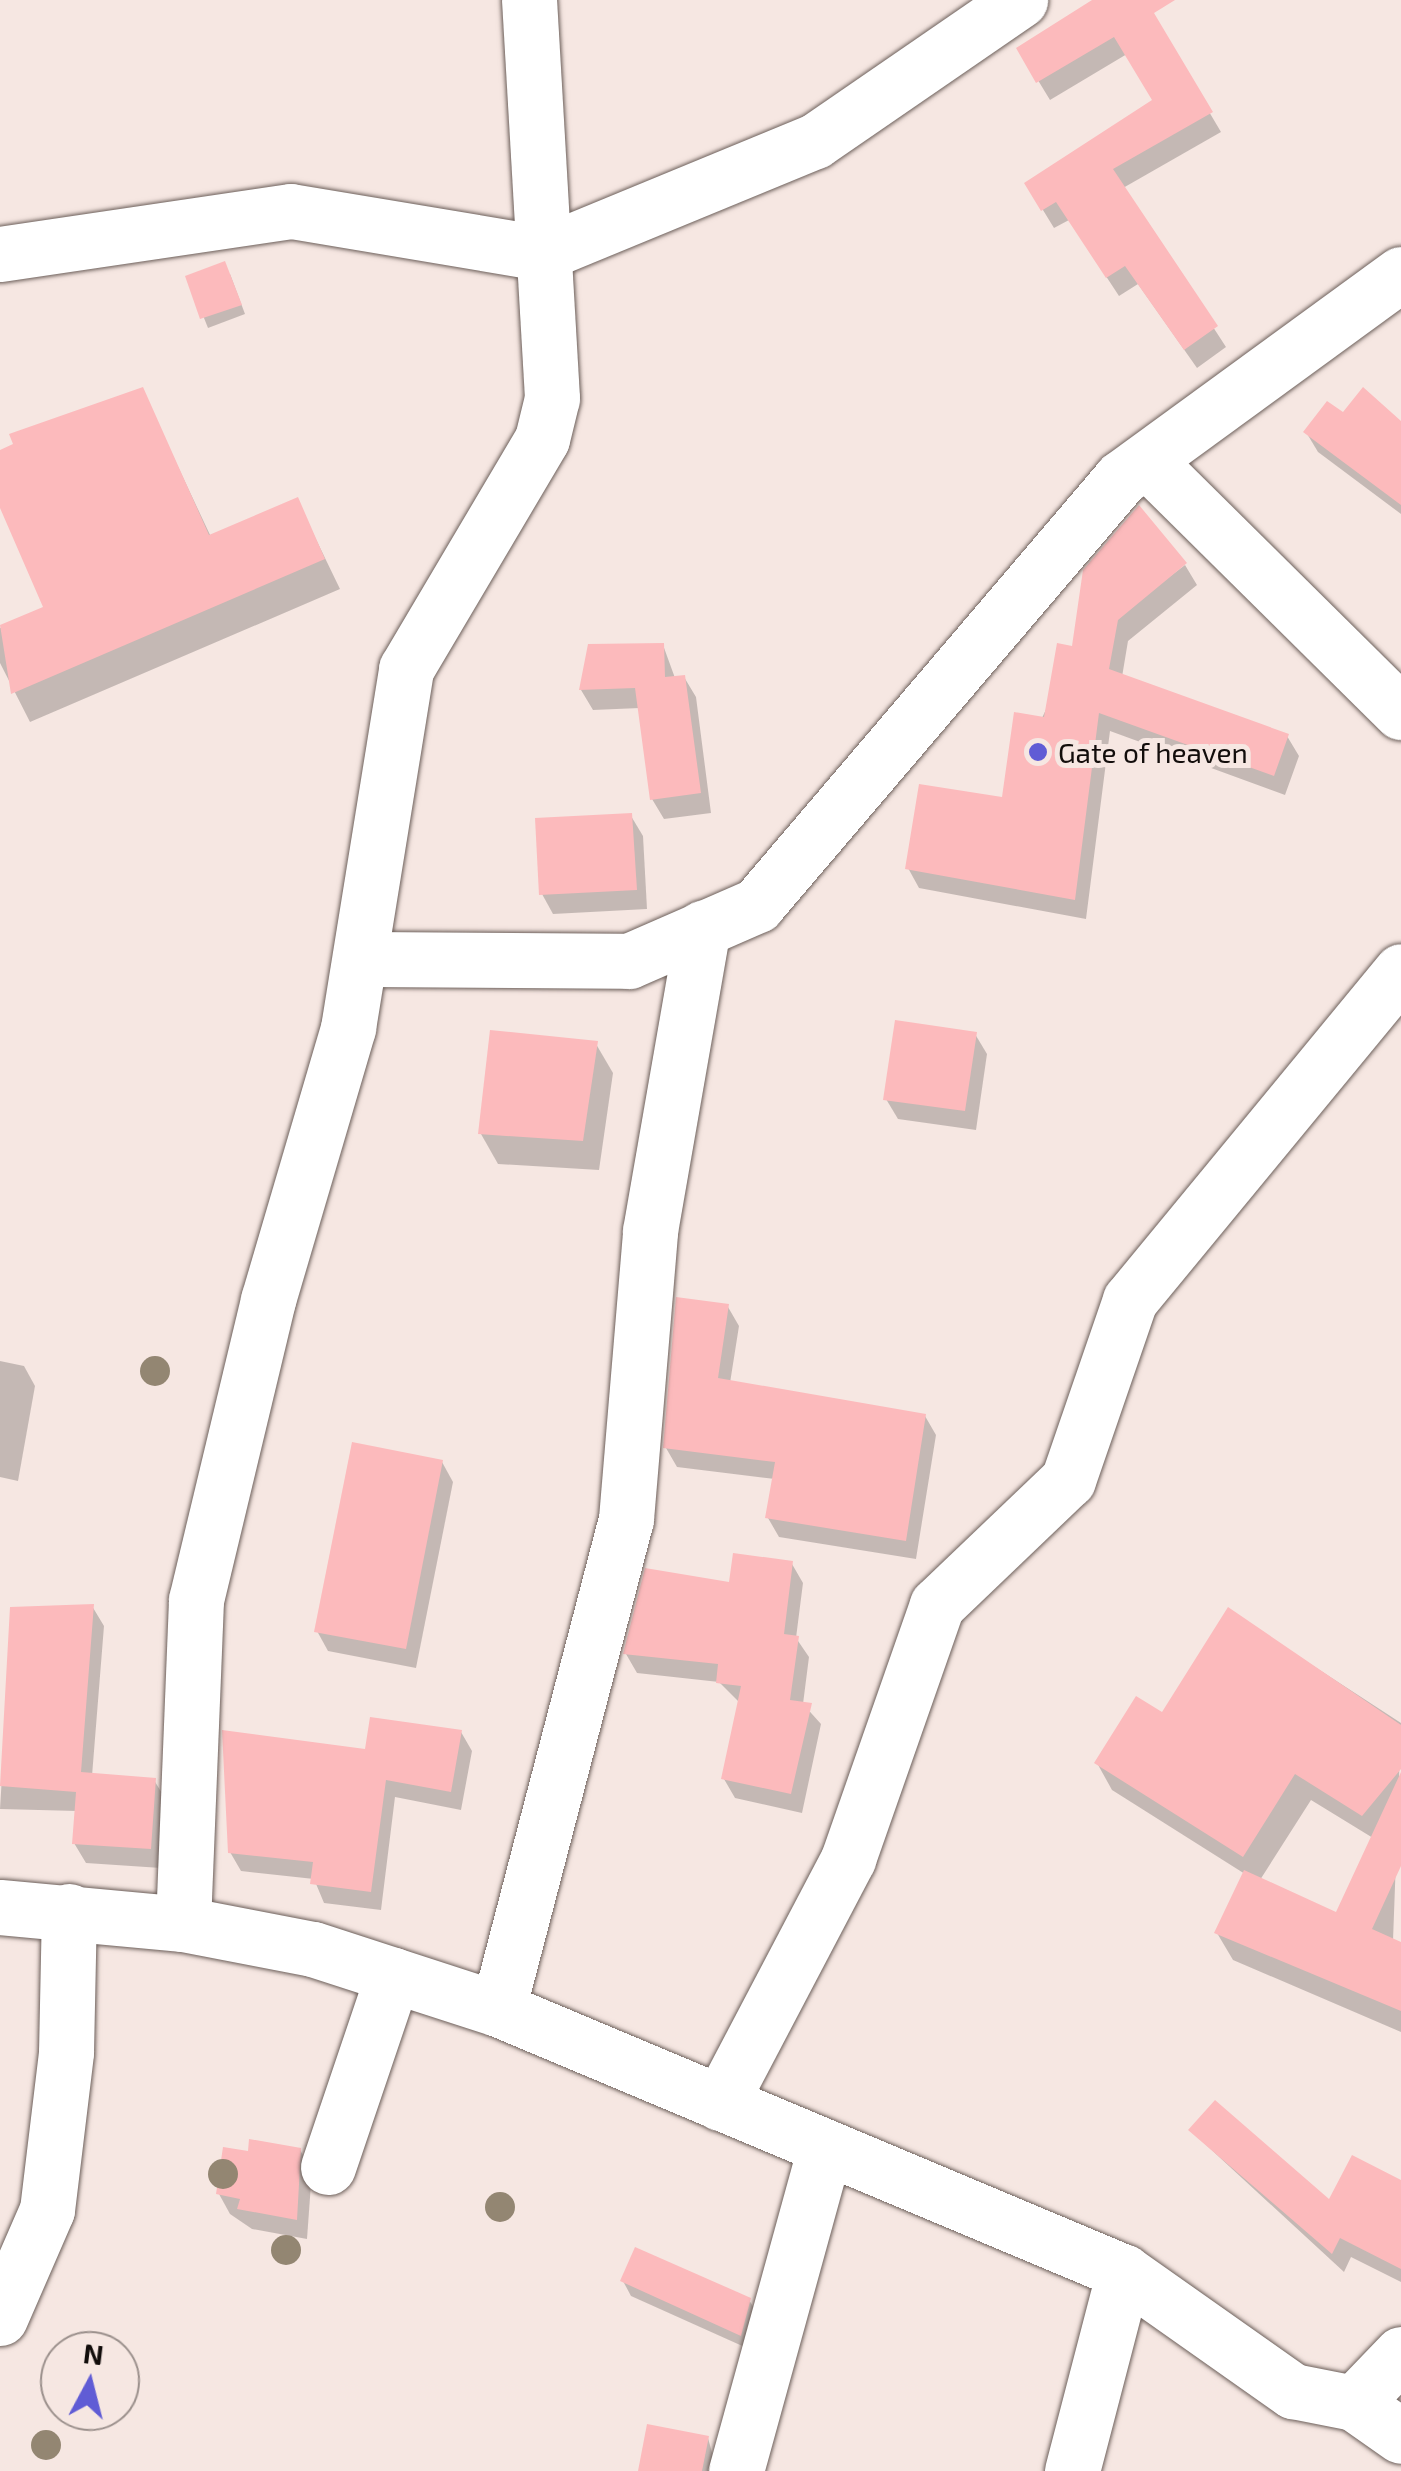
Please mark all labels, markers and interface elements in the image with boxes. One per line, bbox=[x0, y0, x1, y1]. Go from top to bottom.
place label: Gate of heaven bbox=[1058, 735, 1248, 769]
marker: Gate of heaven bbox=[1027, 741, 1049, 763]
north arrow bbox=[40, 2331, 140, 2431]
text: N bbox=[81, 2335, 106, 2371]

